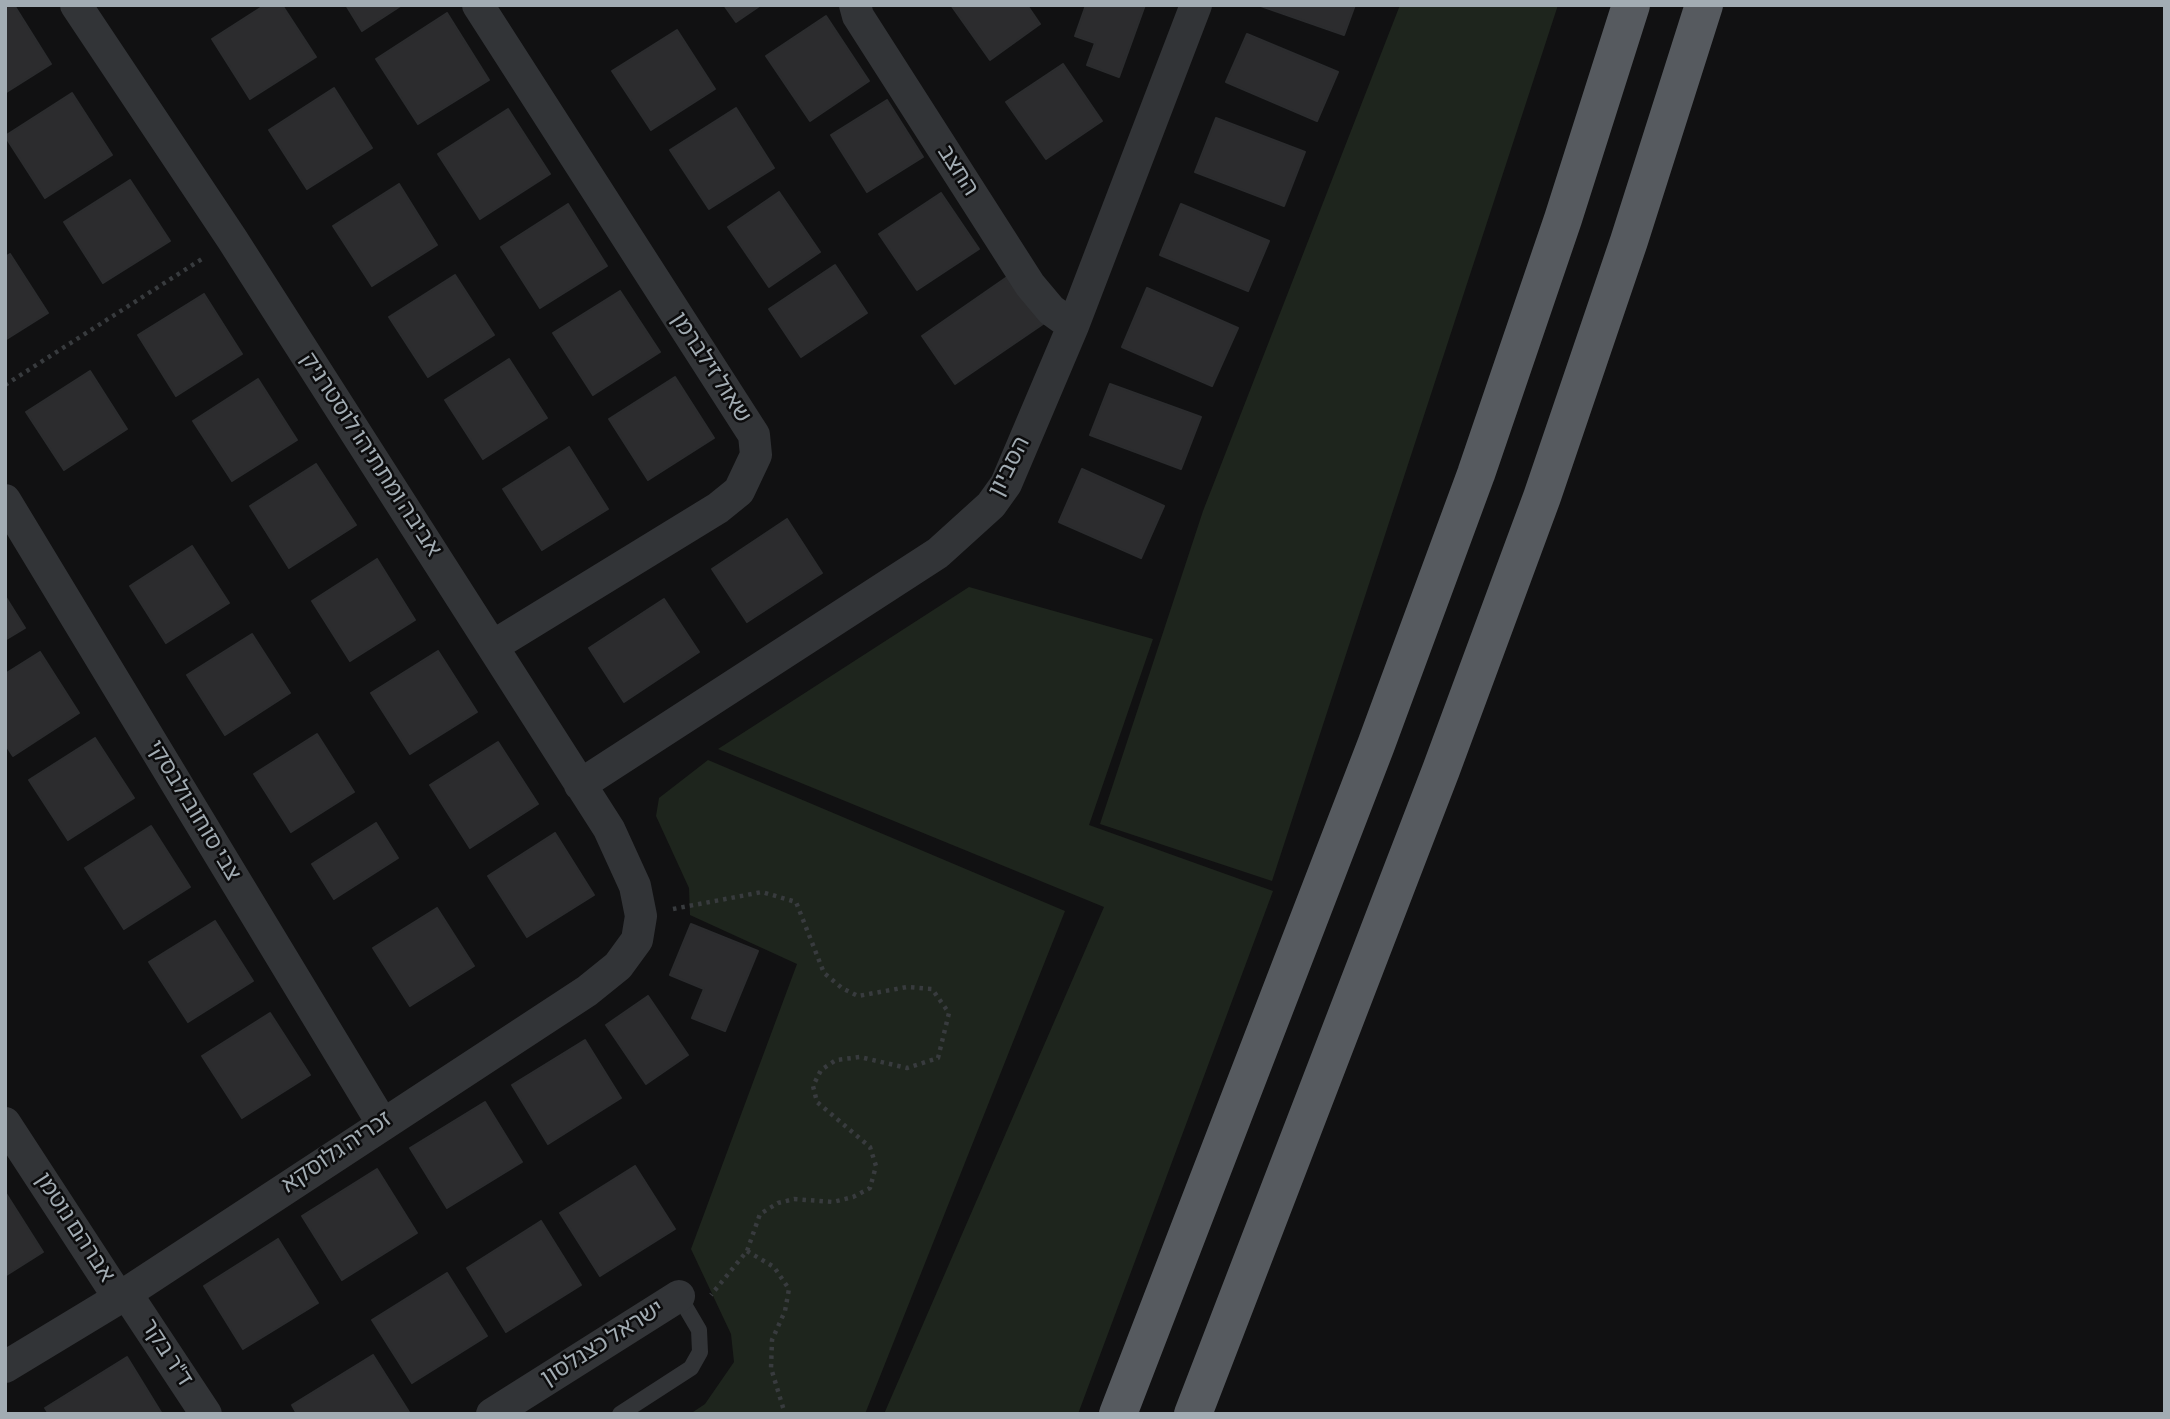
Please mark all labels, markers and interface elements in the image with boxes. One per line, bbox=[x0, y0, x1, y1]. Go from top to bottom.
street label: החצב bbox=[930, 140, 984, 202]
street label: שאול זילברמן bbox=[664, 307, 756, 429]
street label: אביבה ומתתיהו לוסטרניק bbox=[294, 348, 446, 562]
street label: הסביון bbox=[983, 432, 1037, 502]
street label: צבי סוחובולבסקי bbox=[140, 736, 246, 886]
street label: זכריה גלוסקא bbox=[277, 1106, 397, 1200]
street label: אברהם נוטמן bbox=[28, 1168, 120, 1288]
street label: ישראל כצנלסון bbox=[536, 1295, 670, 1393]
street label: ד"ר בקר bbox=[134, 1314, 198, 1392]

